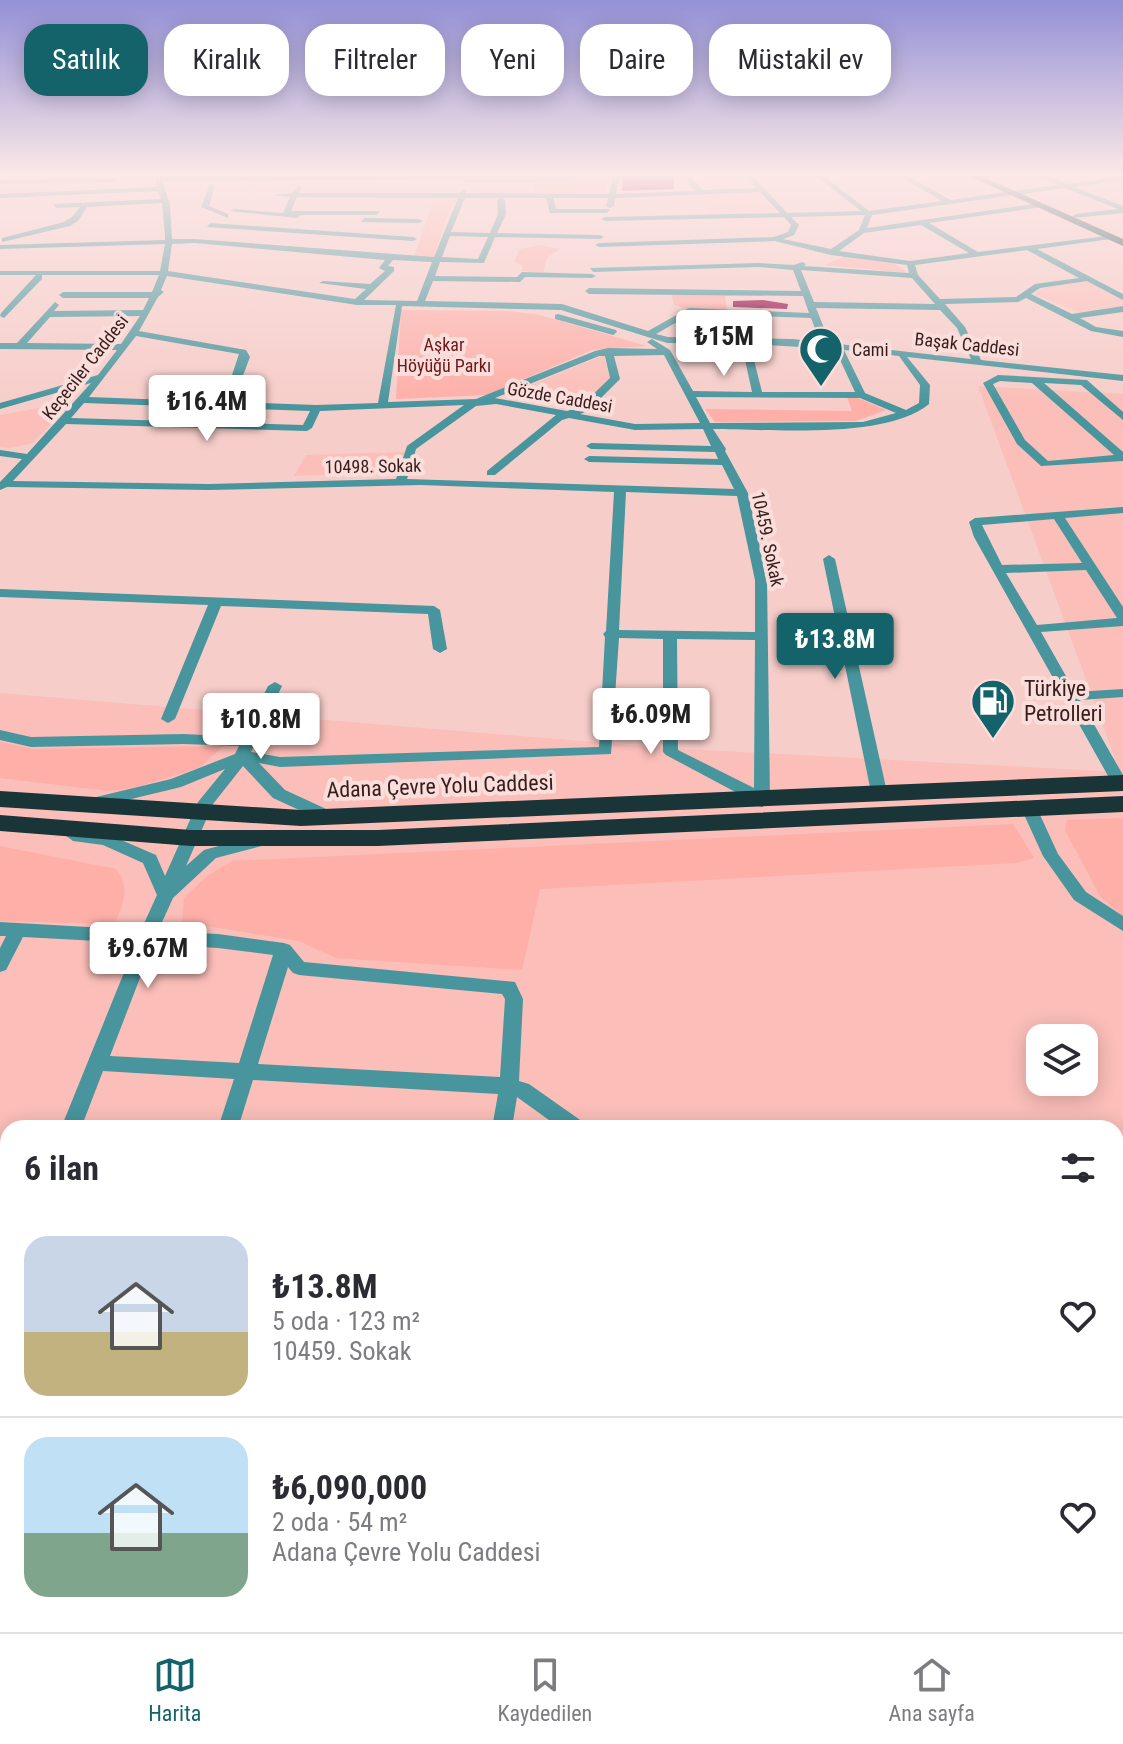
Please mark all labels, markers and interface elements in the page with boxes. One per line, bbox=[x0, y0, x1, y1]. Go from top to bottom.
chip: Satılık bbox=[24, 24, 148, 96]
chip: Kiralık bbox=[164, 24, 289, 96]
chip: Filtreler bbox=[305, 24, 445, 96]
chip: Yeni bbox=[461, 24, 564, 96]
chip: Daire bbox=[580, 24, 693, 96]
chip: Müstakil ev bbox=[709, 24, 891, 96]
pin: ₺15M bbox=[677, 310, 771, 378]
street label: Keçeciler Caddesi bbox=[38, 311, 132, 423]
text: ₺15M bbox=[694, 321, 754, 351]
mosque icon: Cami bbox=[797, 325, 845, 388]
street label: Başak Caddesi bbox=[914, 328, 1020, 360]
park label: Aşkar Höyüğü Parkı bbox=[397, 334, 491, 376]
place label: Cami bbox=[852, 339, 889, 360]
pin: ₺16.4M bbox=[142, 375, 272, 443]
street label: Gözde Caddesi bbox=[506, 377, 614, 417]
text: ₺16.4M bbox=[167, 386, 247, 416]
street label: 10498. Sokak bbox=[325, 455, 421, 477]
street label: 10459. Sokak bbox=[748, 490, 788, 588]
pin: ₺13.8M bbox=[770, 613, 900, 681]
text: ₺13.8M bbox=[795, 624, 875, 654]
place label: Türkiye Petrolleri bbox=[1024, 676, 1103, 726]
fuel station icon: Türkiye Petrolleri bbox=[969, 677, 1017, 740]
pin: ₺6.09M bbox=[586, 688, 716, 756]
pin: ₺10.8M bbox=[196, 693, 326, 761]
text: ₺6.09M bbox=[611, 699, 691, 729]
text: ₺10.8M bbox=[221, 704, 301, 734]
street label: Adana Çevre Yolu Caddesi bbox=[326, 770, 554, 802]
pin: ₺9.67M bbox=[83, 922, 213, 990]
text: ₺9.67M bbox=[108, 933, 188, 963]
map controls bbox=[1026, 1024, 1098, 1096]
button: layers bbox=[1026, 1024, 1098, 1096]
icon: filters bbox=[1056, 1146, 1100, 1190]
text: 6 ilan bbox=[24, 1148, 99, 1188]
text: ₺13.8M bbox=[272, 1266, 378, 1306]
icon: home bbox=[88, 1268, 184, 1364]
icon: heart bbox=[1056, 1294, 1100, 1338]
text: 5 oda · 123 m² bbox=[272, 1306, 420, 1336]
text: 10459. Sokak bbox=[272, 1336, 411, 1366]
text: ₺6,090,000 bbox=[272, 1467, 427, 1507]
icon: home bbox=[88, 1469, 184, 1565]
icon: heart bbox=[1056, 1495, 1100, 1539]
text: 2 oda · 54 m² bbox=[272, 1507, 407, 1537]
text: Adana Çevre Yolu Caddesi bbox=[272, 1537, 540, 1567]
tab: Harita bbox=[148, 1653, 201, 1726]
tab: Kaydedilen bbox=[498, 1653, 592, 1726]
tab: Ana sayfa bbox=[889, 1653, 975, 1726]

